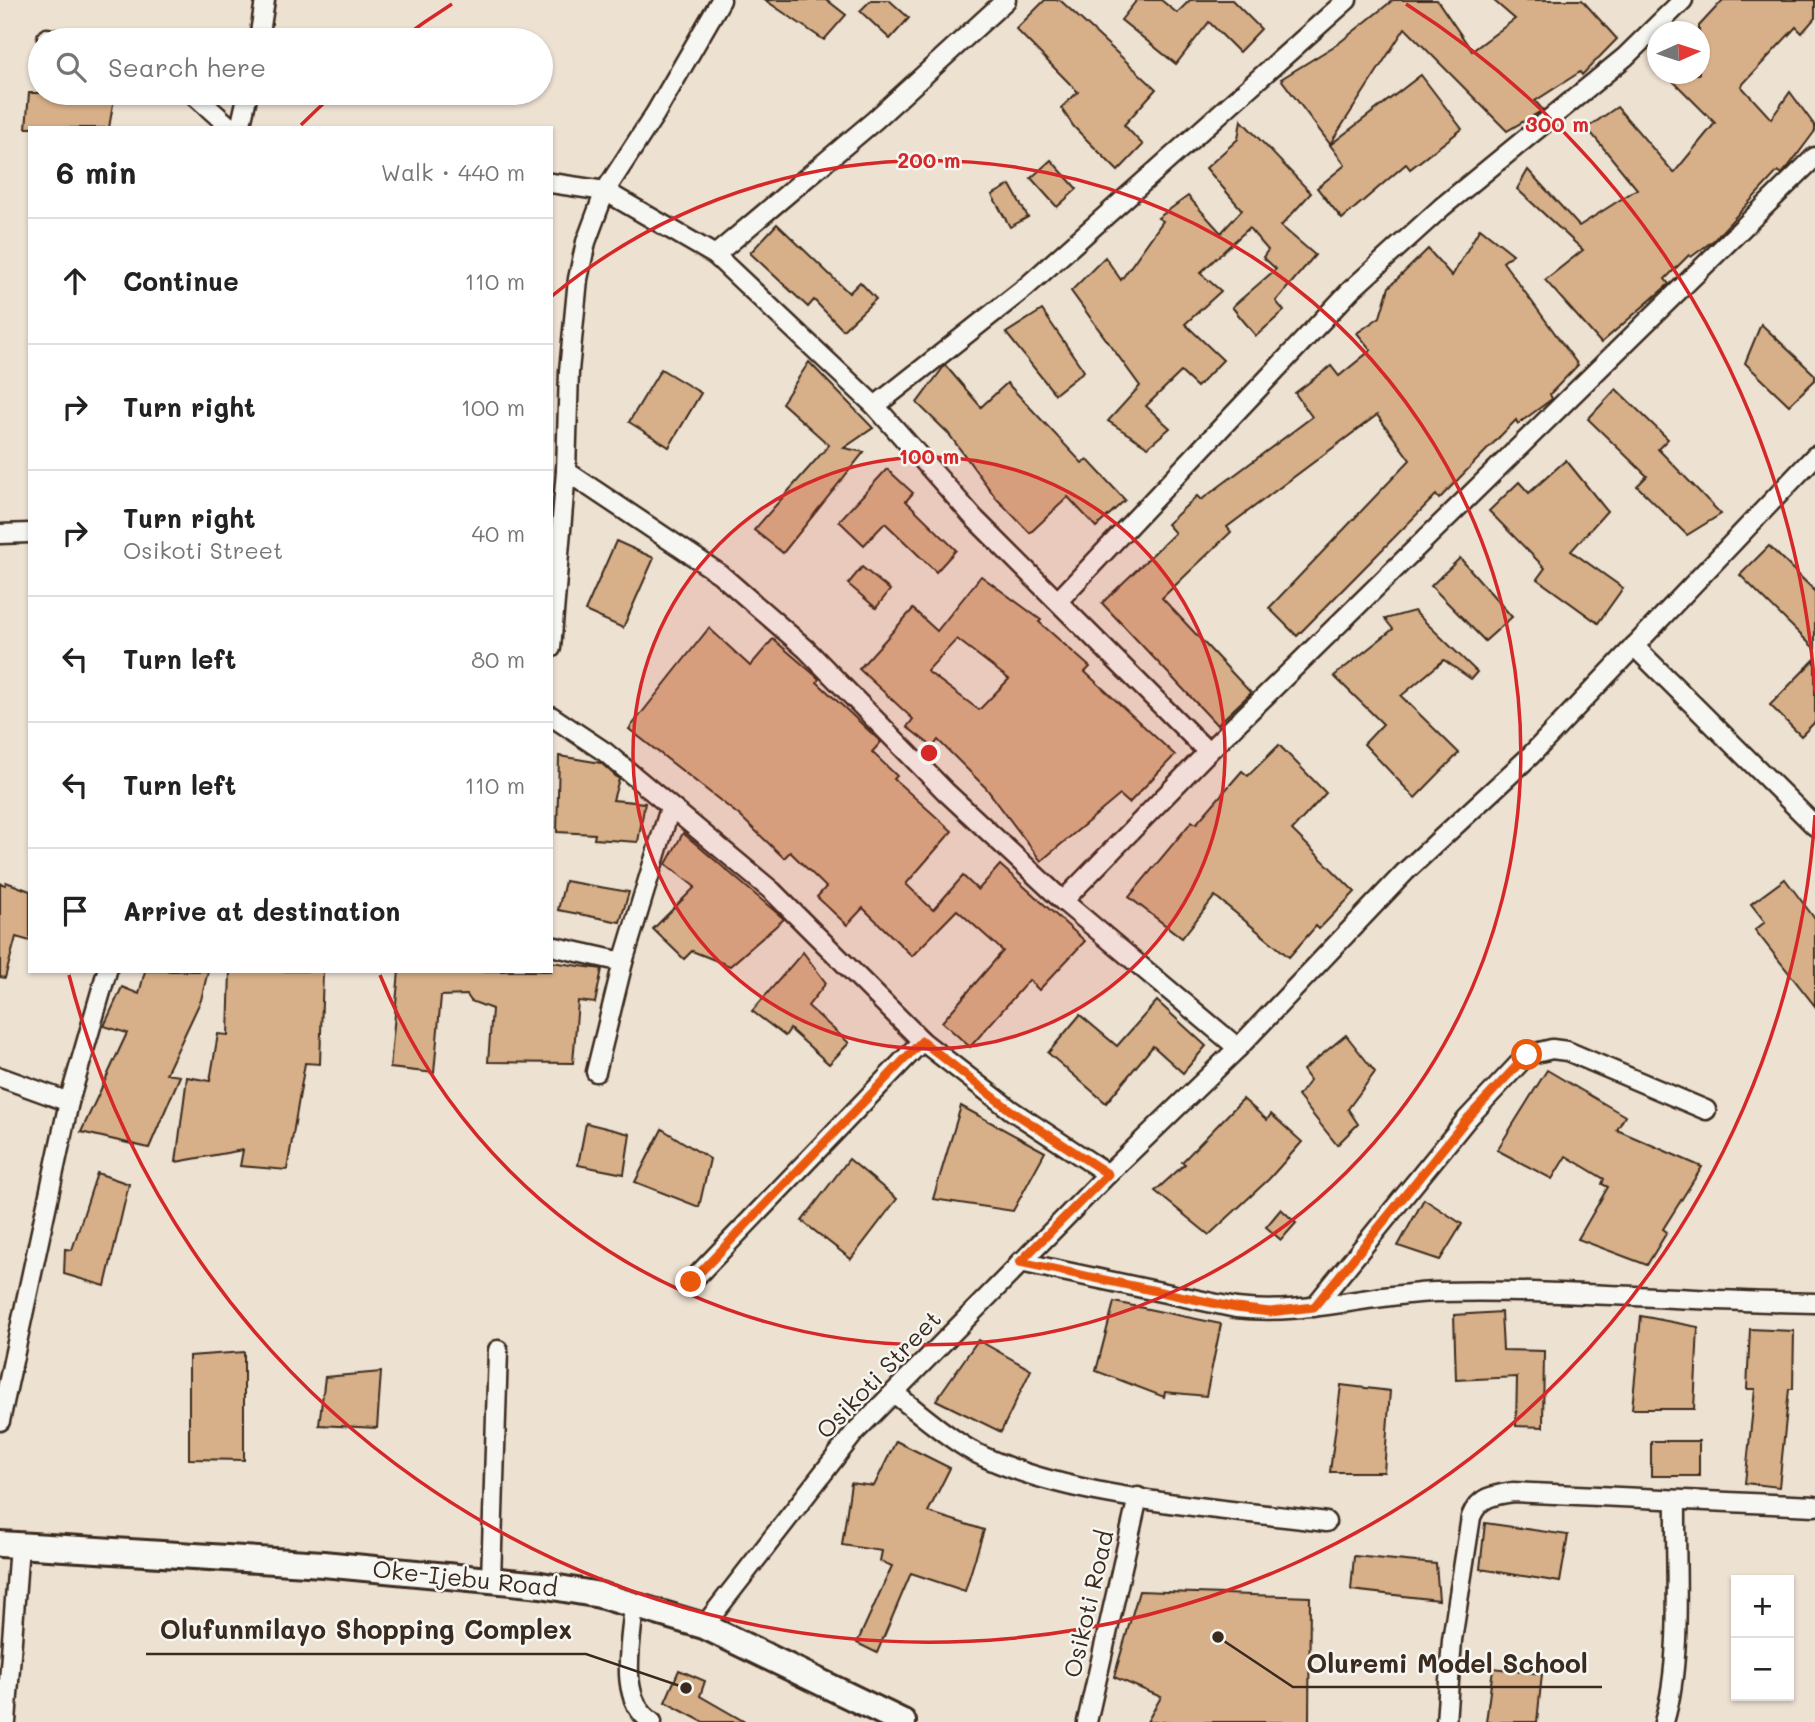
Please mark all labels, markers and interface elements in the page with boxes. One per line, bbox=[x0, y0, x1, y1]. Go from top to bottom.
north arrow bbox=[1647, 21, 1710, 84]
search box bbox=[28, 28, 553, 105]
icon: search bbox=[52, 48, 90, 86]
text: Search here bbox=[108, 50, 266, 84]
text: 300 m bbox=[1525, 110, 1589, 137]
text: 200 m bbox=[898, 146, 960, 173]
text: 6 min bbox=[56, 152, 136, 192]
text: Walk · 440 m bbox=[381, 157, 525, 187]
icon: ahead bbox=[56, 262, 94, 300]
text: Continue bbox=[123, 264, 239, 298]
text: 110 m bbox=[465, 266, 525, 296]
icon: right bbox=[56, 388, 94, 426]
text: Turn right bbox=[123, 390, 256, 424]
text: 100 m bbox=[461, 392, 525, 422]
text: 100 m bbox=[899, 442, 959, 469]
text: Turn right bbox=[123, 501, 256, 535]
icon: right bbox=[56, 514, 94, 552]
text: 40 m bbox=[472, 518, 525, 548]
text: Osikoti Street bbox=[123, 535, 283, 565]
icon: left bbox=[56, 640, 94, 678]
text: Turn left bbox=[123, 642, 236, 676]
text: 80 m bbox=[471, 644, 525, 674]
centre of rings bbox=[917, 741, 941, 765]
icon: left bbox=[56, 766, 94, 804]
text: Turn left bbox=[123, 768, 236, 802]
text: 110 m bbox=[465, 770, 525, 800]
icon: arrive bbox=[56, 892, 94, 930]
text: Arrive at destination bbox=[123, 894, 400, 928]
route start bbox=[1511, 1039, 1542, 1070]
route end bbox=[675, 1266, 706, 1297]
street label: Osikoti Street bbox=[809, 1303, 947, 1445]
street label: Osikoti Road bbox=[1056, 1527, 1120, 1680]
street label: Oke-Ijebu Road bbox=[371, 1552, 559, 1603]
map controls bbox=[1731, 1575, 1794, 1701]
button: + bbox=[1731, 1575, 1794, 1638]
callout: Olufunmilayo Shopping Complex bbox=[146, 1607, 586, 1654]
text: Olufunmilayo Shopping Complex bbox=[160, 1612, 572, 1646]
button: − bbox=[1731, 1638, 1794, 1701]
callout: Oluremi Model School bbox=[1293, 1640, 1602, 1687]
text: Oluremi Model School bbox=[1306, 1646, 1588, 1680]

